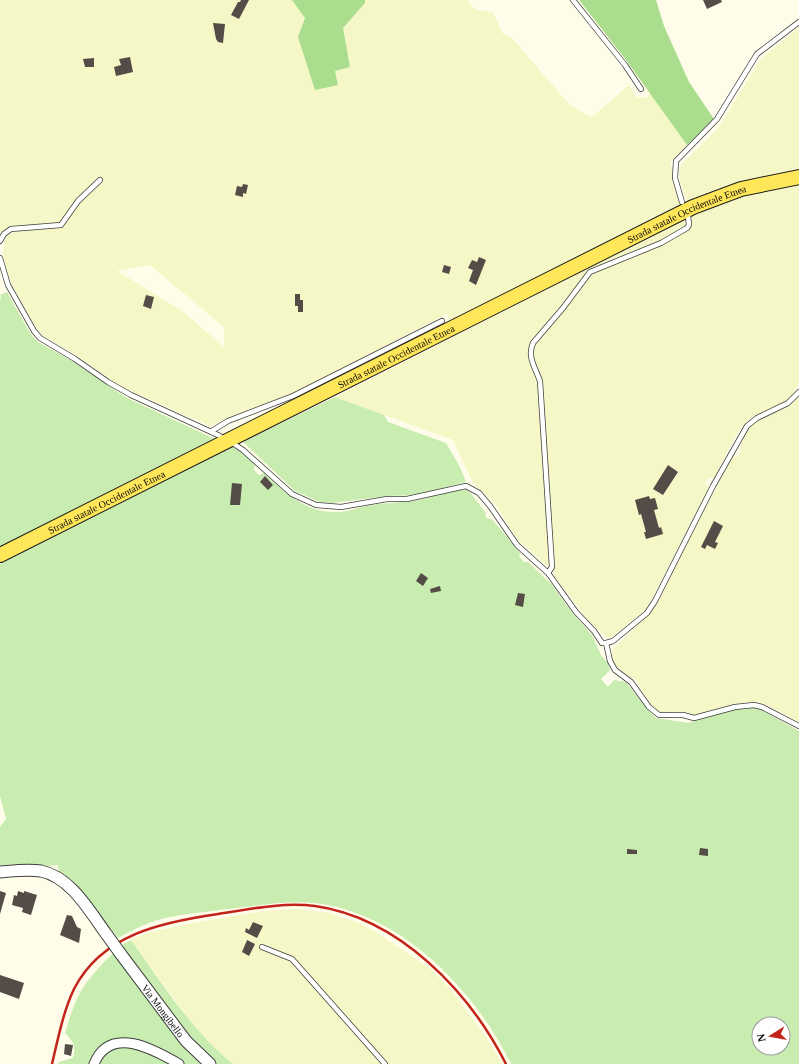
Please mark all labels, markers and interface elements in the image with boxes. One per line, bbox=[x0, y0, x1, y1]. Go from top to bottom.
street label: Strada statale Occidentale Etnea bbox=[625, 183, 747, 245]
street label: Strada statale Occidentale Etnea bbox=[336, 322, 457, 390]
street label: Strada statale Occidentale Etnea bbox=[46, 467, 167, 536]
street label: Via Mongibello bbox=[140, 982, 187, 1039]
north arrow bbox=[751, 1016, 791, 1056]
text: N bbox=[755, 1033, 768, 1043]

